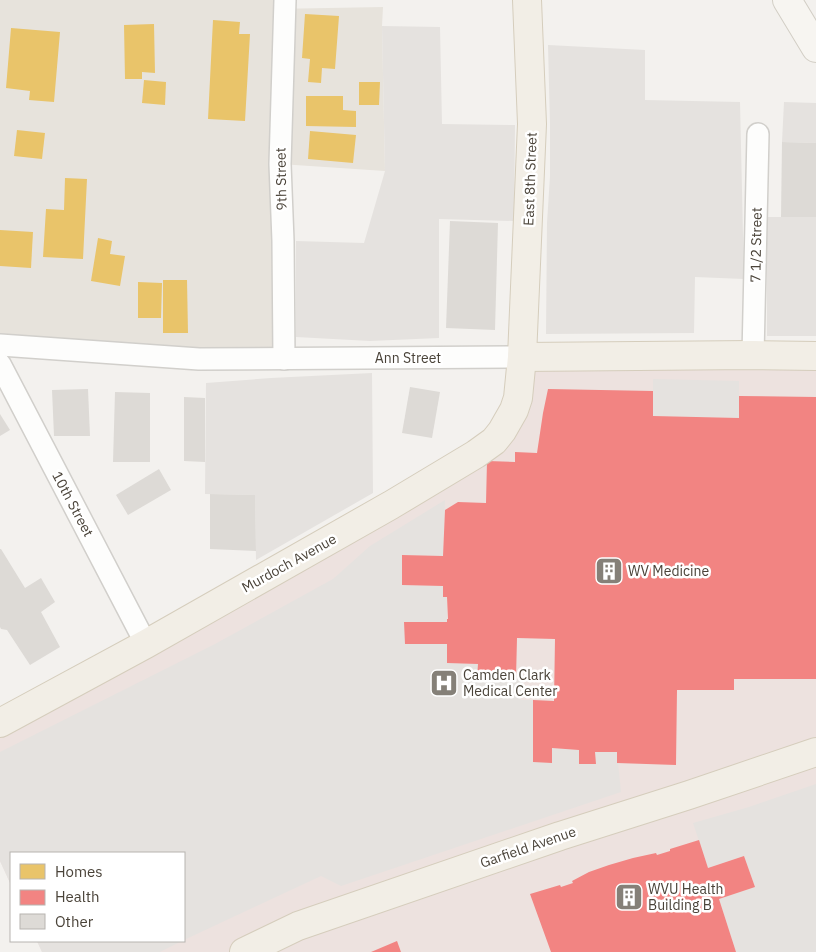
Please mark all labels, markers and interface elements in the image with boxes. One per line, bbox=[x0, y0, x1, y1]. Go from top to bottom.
street label: East 8th Street bbox=[519, 132, 541, 226]
street label: 9th Street bbox=[271, 147, 291, 211]
street label: 7 1/2 Street bbox=[746, 207, 766, 283]
street label: Ann Street bbox=[375, 349, 441, 367]
street label: 10th Street bbox=[48, 468, 98, 540]
street label: Murdoch Avenue bbox=[239, 529, 340, 596]
building icon: WV Medicine bbox=[594, 556, 624, 586]
place label: WV Medicine bbox=[628, 562, 710, 580]
place label: Camden Clark Medical Center bbox=[463, 666, 557, 700]
hospital icon: Camden Clark Medical Center bbox=[429, 668, 459, 698]
street label: Garfield Avenue bbox=[478, 822, 578, 872]
legend bbox=[10, 852, 185, 942]
text: Homes bbox=[55, 862, 103, 881]
place label: WVU Health Building B bbox=[648, 880, 724, 914]
building icon: WVU Health Building B bbox=[614, 882, 644, 912]
text: Health bbox=[55, 887, 100, 906]
text: Other bbox=[55, 912, 94, 931]

